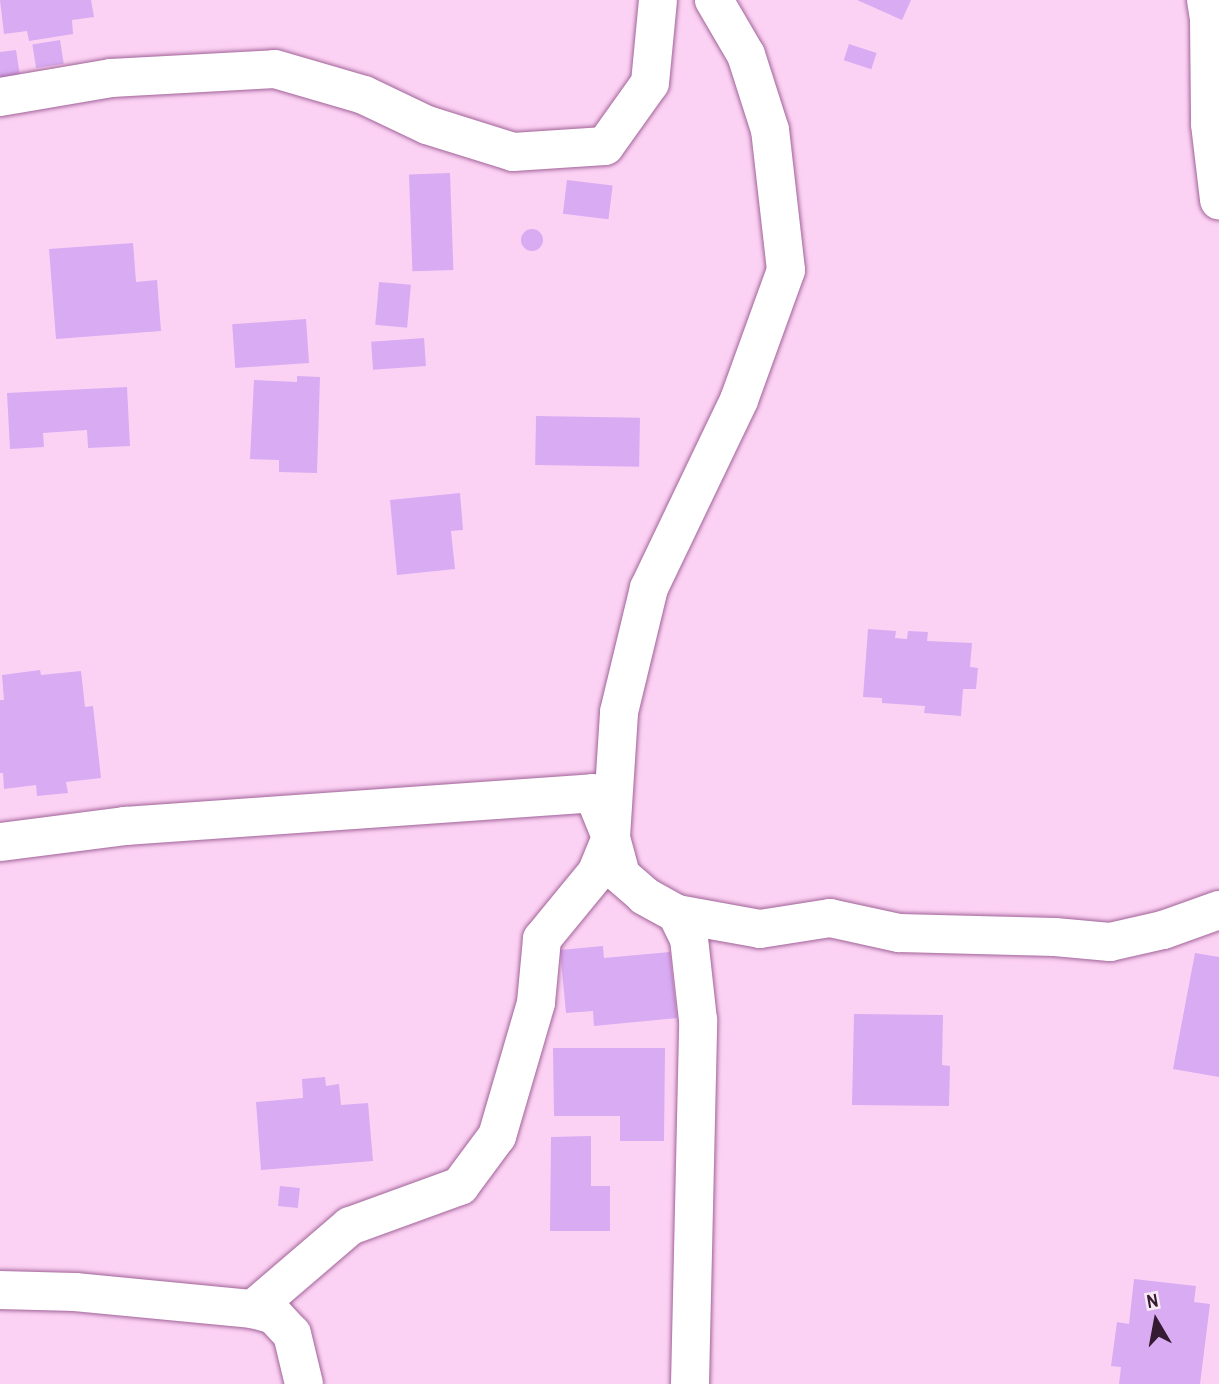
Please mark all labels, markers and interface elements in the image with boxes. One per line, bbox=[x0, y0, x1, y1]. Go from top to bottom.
north arrow bbox=[1121, 1286, 1191, 1356]
text: N bbox=[1145, 1287, 1160, 1314]

